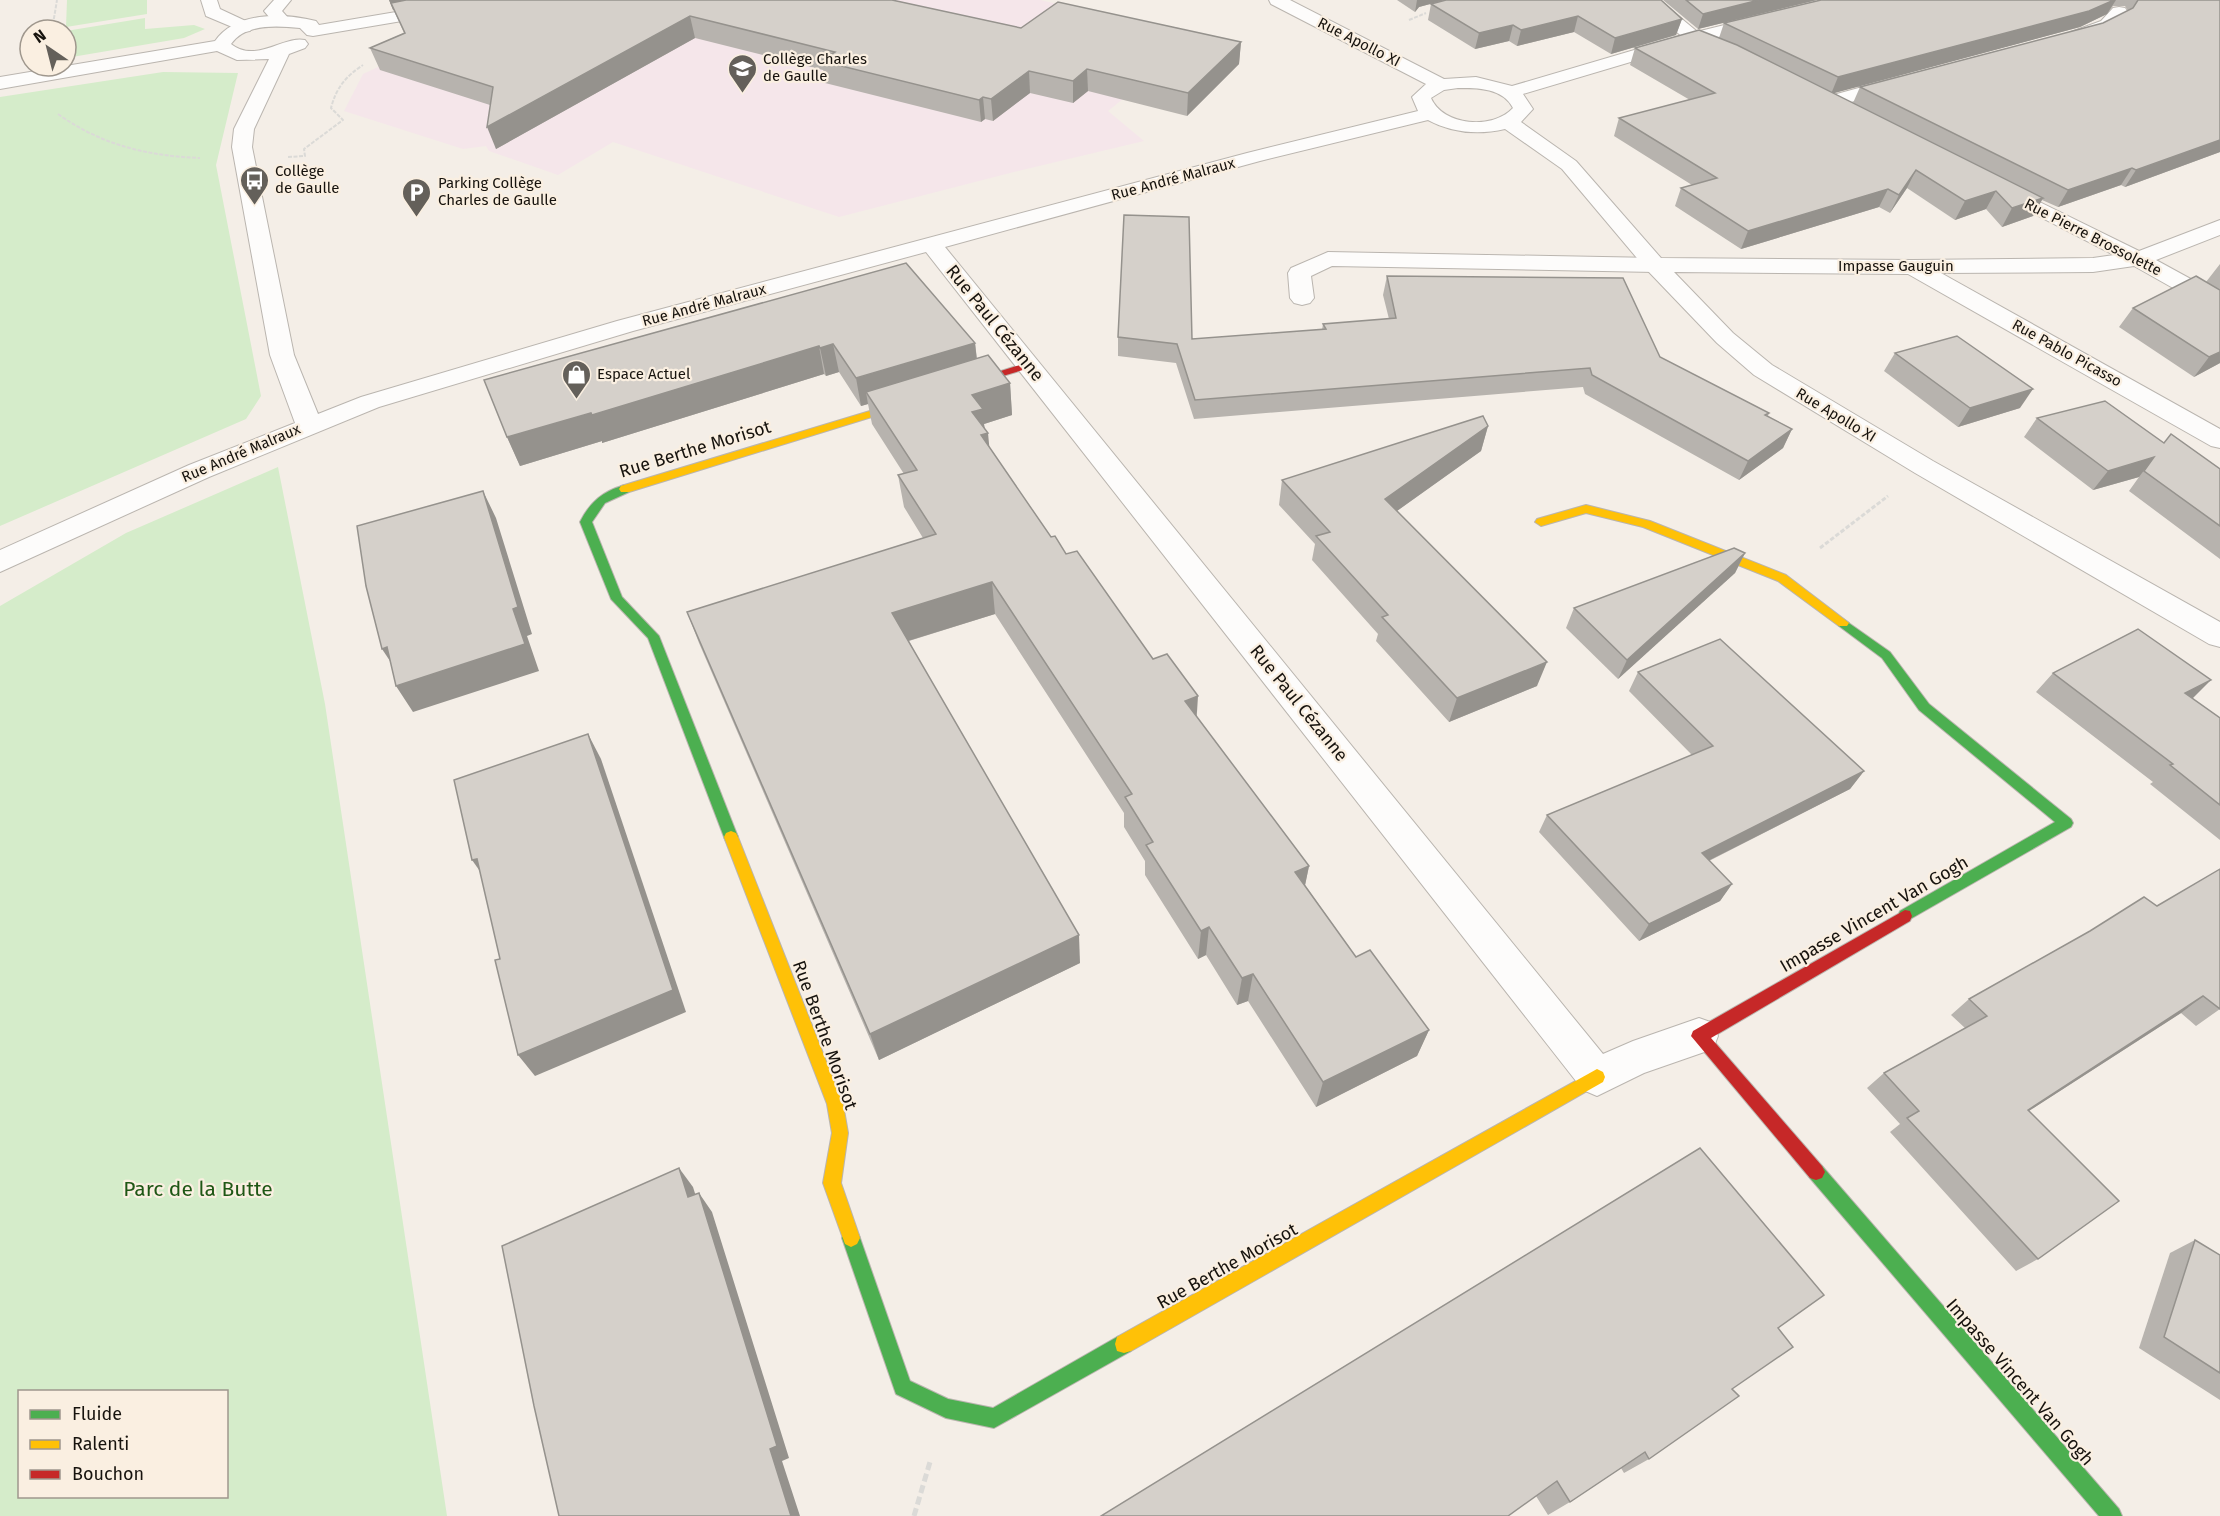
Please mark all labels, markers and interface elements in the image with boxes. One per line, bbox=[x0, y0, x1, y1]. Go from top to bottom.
street label: Rue Apollo XI bbox=[1315, 14, 1403, 70]
north arrow bbox=[18, 18, 78, 78]
text: N bbox=[30, 25, 49, 47]
place label: Collège Charles de Gaulle bbox=[763, 50, 867, 85]
school or university icon: Collège Charles de Gaulle bbox=[726, 52, 758, 94]
street label: Rue André Malraux bbox=[1109, 154, 1238, 204]
place label: Collège de Gaulle bbox=[275, 162, 339, 197]
bus stop icon: Collège de Gaulle bbox=[238, 164, 270, 206]
place label: Parking Collège Charles de Gaulle bbox=[438, 174, 557, 209]
parking icon: Parking Collège Charles de Gaulle bbox=[401, 176, 433, 218]
street label: Rue Pierre Brossolette bbox=[2021, 195, 2165, 279]
street label: Impasse Gauguin bbox=[1838, 257, 1954, 275]
street label: Rue Paul Cézanne bbox=[941, 260, 1049, 386]
street label: Rue André Malraux bbox=[640, 280, 769, 330]
street label: Rue Pablo Picasso bbox=[2009, 315, 2125, 391]
shop icon: Espace Actuel bbox=[560, 358, 592, 400]
place label: Espace Actuel bbox=[597, 365, 691, 383]
street label: Rue Apollo XI bbox=[1793, 384, 1879, 446]
street label: Rue Berthe Morisot bbox=[617, 415, 774, 483]
street label: Rue André Malraux bbox=[179, 420, 304, 486]
street label: Rue Paul Cézanne bbox=[1245, 640, 1353, 766]
street label: Impasse Vincent Van Gogh bbox=[1776, 851, 1972, 977]
street label: Rue Berthe Morisot bbox=[788, 957, 862, 1113]
park label: Parc de la Butte bbox=[123, 1176, 273, 1202]
street label: Rue Berthe Morisot bbox=[1153, 1218, 1302, 1314]
street label: Impasse Vincent Van Gogh bbox=[1942, 1294, 2098, 1470]
legend bbox=[18, 1390, 228, 1498]
text: Fluide bbox=[72, 1403, 122, 1425]
text: Ralenti bbox=[72, 1433, 129, 1455]
text: Bouchon bbox=[72, 1463, 144, 1485]

